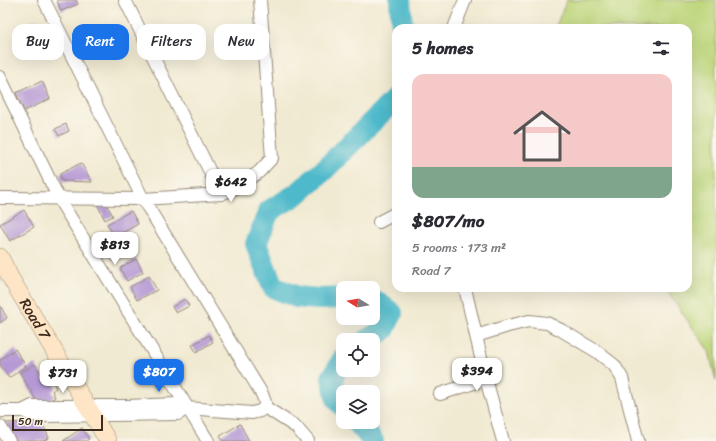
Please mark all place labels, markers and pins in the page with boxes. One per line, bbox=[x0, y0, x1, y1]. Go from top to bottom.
pin: $642 bbox=[207, 169, 255, 203]
pin: $813 bbox=[91, 232, 139, 266]
pin: $394 bbox=[453, 358, 501, 392]
pin: $807 bbox=[135, 359, 183, 393]
pin: $731 bbox=[39, 360, 87, 394]

